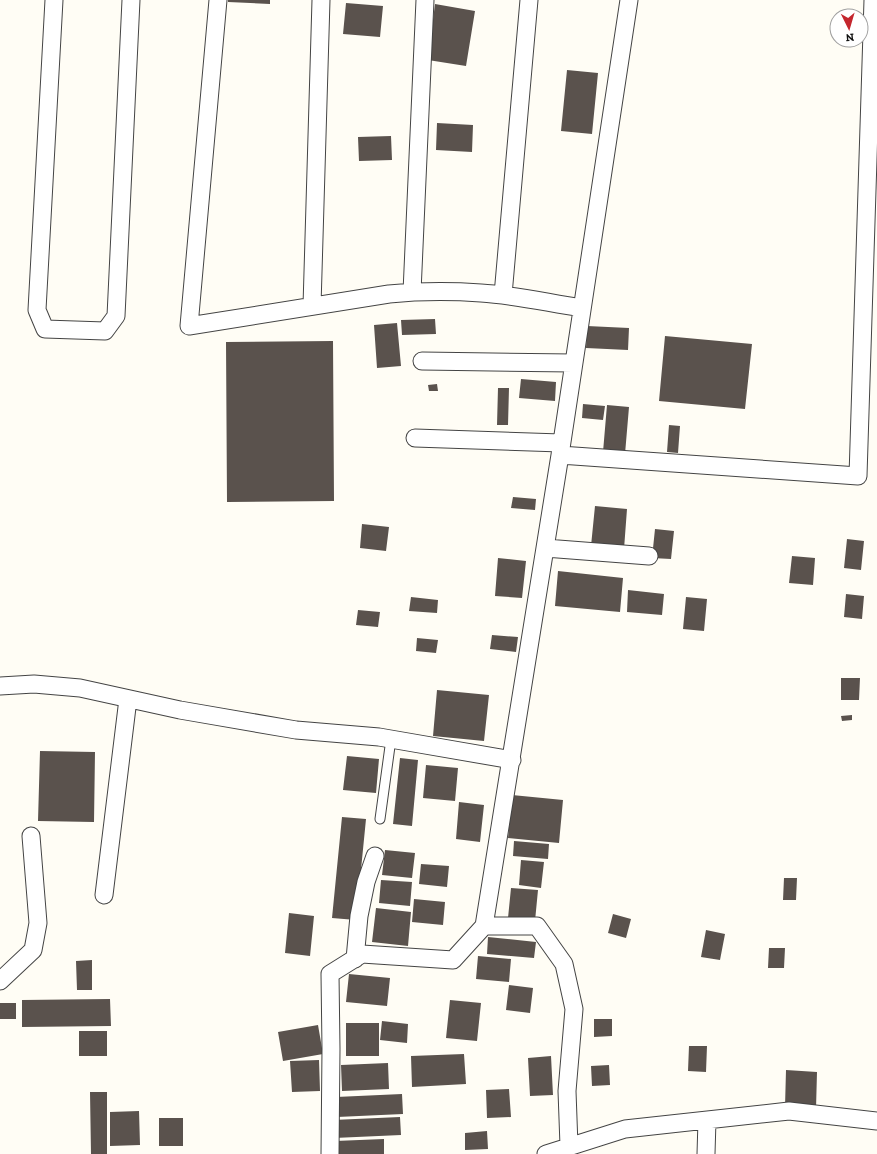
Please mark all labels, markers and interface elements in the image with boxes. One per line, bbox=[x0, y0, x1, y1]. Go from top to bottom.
north arrow bbox=[829, 8, 869, 48]
text: N bbox=[844, 31, 855, 44]

